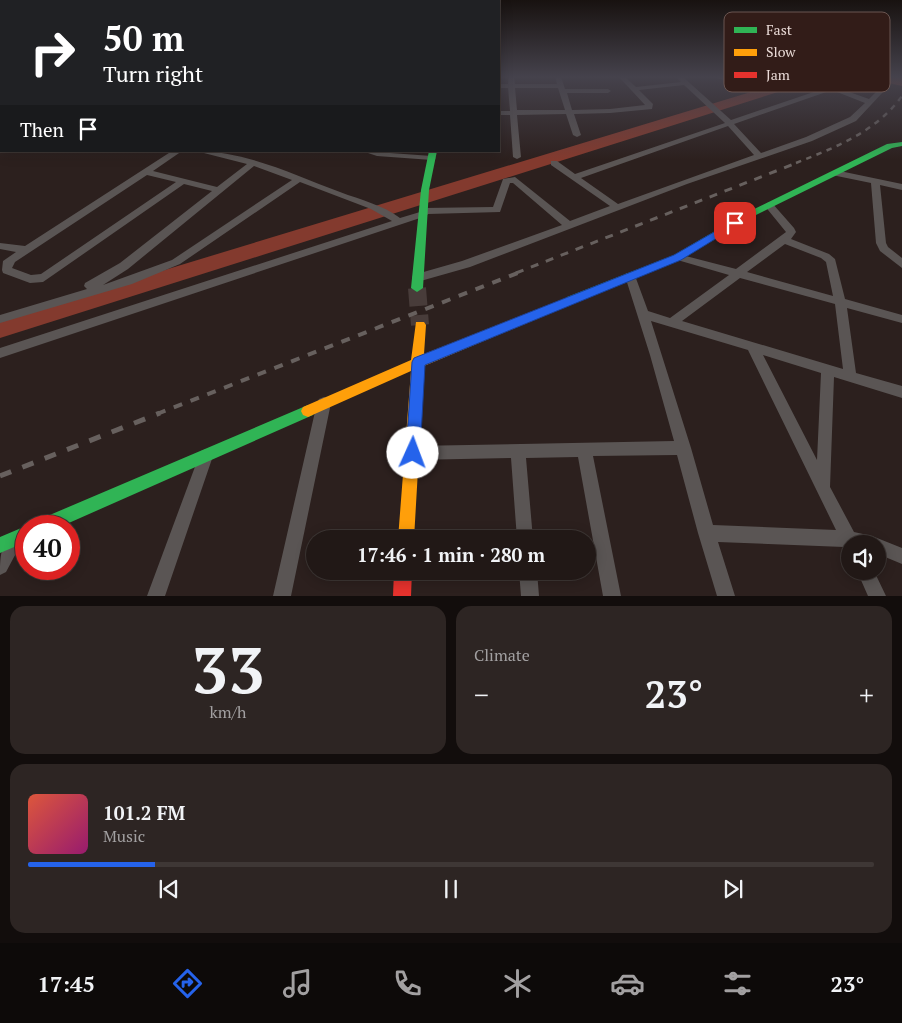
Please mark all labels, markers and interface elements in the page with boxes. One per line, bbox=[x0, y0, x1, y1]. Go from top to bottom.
legend bbox=[724, 12, 890, 92]
text: 50 m bbox=[103, 15, 184, 61]
icon: right bbox=[20, 20, 85, 85]
text: Fast bbox=[766, 20, 793, 39]
text: Slow bbox=[766, 42, 796, 61]
text: Turn right bbox=[103, 59, 203, 88]
text: Jam bbox=[766, 65, 790, 84]
icon: arrive bbox=[74, 115, 102, 143]
text: Then bbox=[20, 117, 64, 142]
pin bbox=[714, 202, 756, 244]
icon: arrive bbox=[721, 209, 749, 237]
position arrow bbox=[386, 426, 438, 478]
speed limit sign: 40 bbox=[15, 515, 80, 580]
map controls bbox=[841, 535, 886, 580]
button: sound bbox=[841, 535, 886, 580]
text: 17:46 · 1 min · 280 m bbox=[357, 542, 545, 567]
text: 33 bbox=[191, 625, 265, 712]
text: Climate bbox=[474, 644, 530, 666]
text: 23° bbox=[645, 669, 703, 719]
text: − bbox=[474, 676, 489, 713]
text: + bbox=[859, 676, 874, 713]
text: km/h bbox=[210, 701, 246, 723]
text: 101.2 FM bbox=[103, 800, 185, 825]
text: Music bbox=[103, 825, 145, 847]
icon: previous bbox=[155, 875, 183, 903]
icon: pause bbox=[437, 875, 465, 903]
icon: next bbox=[719, 875, 747, 903]
icon: directions bbox=[170, 966, 205, 1001]
icon: music bbox=[280, 966, 315, 1001]
icon: phone bbox=[390, 966, 425, 1001]
icon: climate bbox=[500, 966, 535, 1001]
icon: car bbox=[610, 966, 645, 1001]
icon: filters bbox=[720, 966, 755, 1001]
text: 17:45 bbox=[38, 969, 95, 998]
text: 23° bbox=[830, 969, 864, 998]

